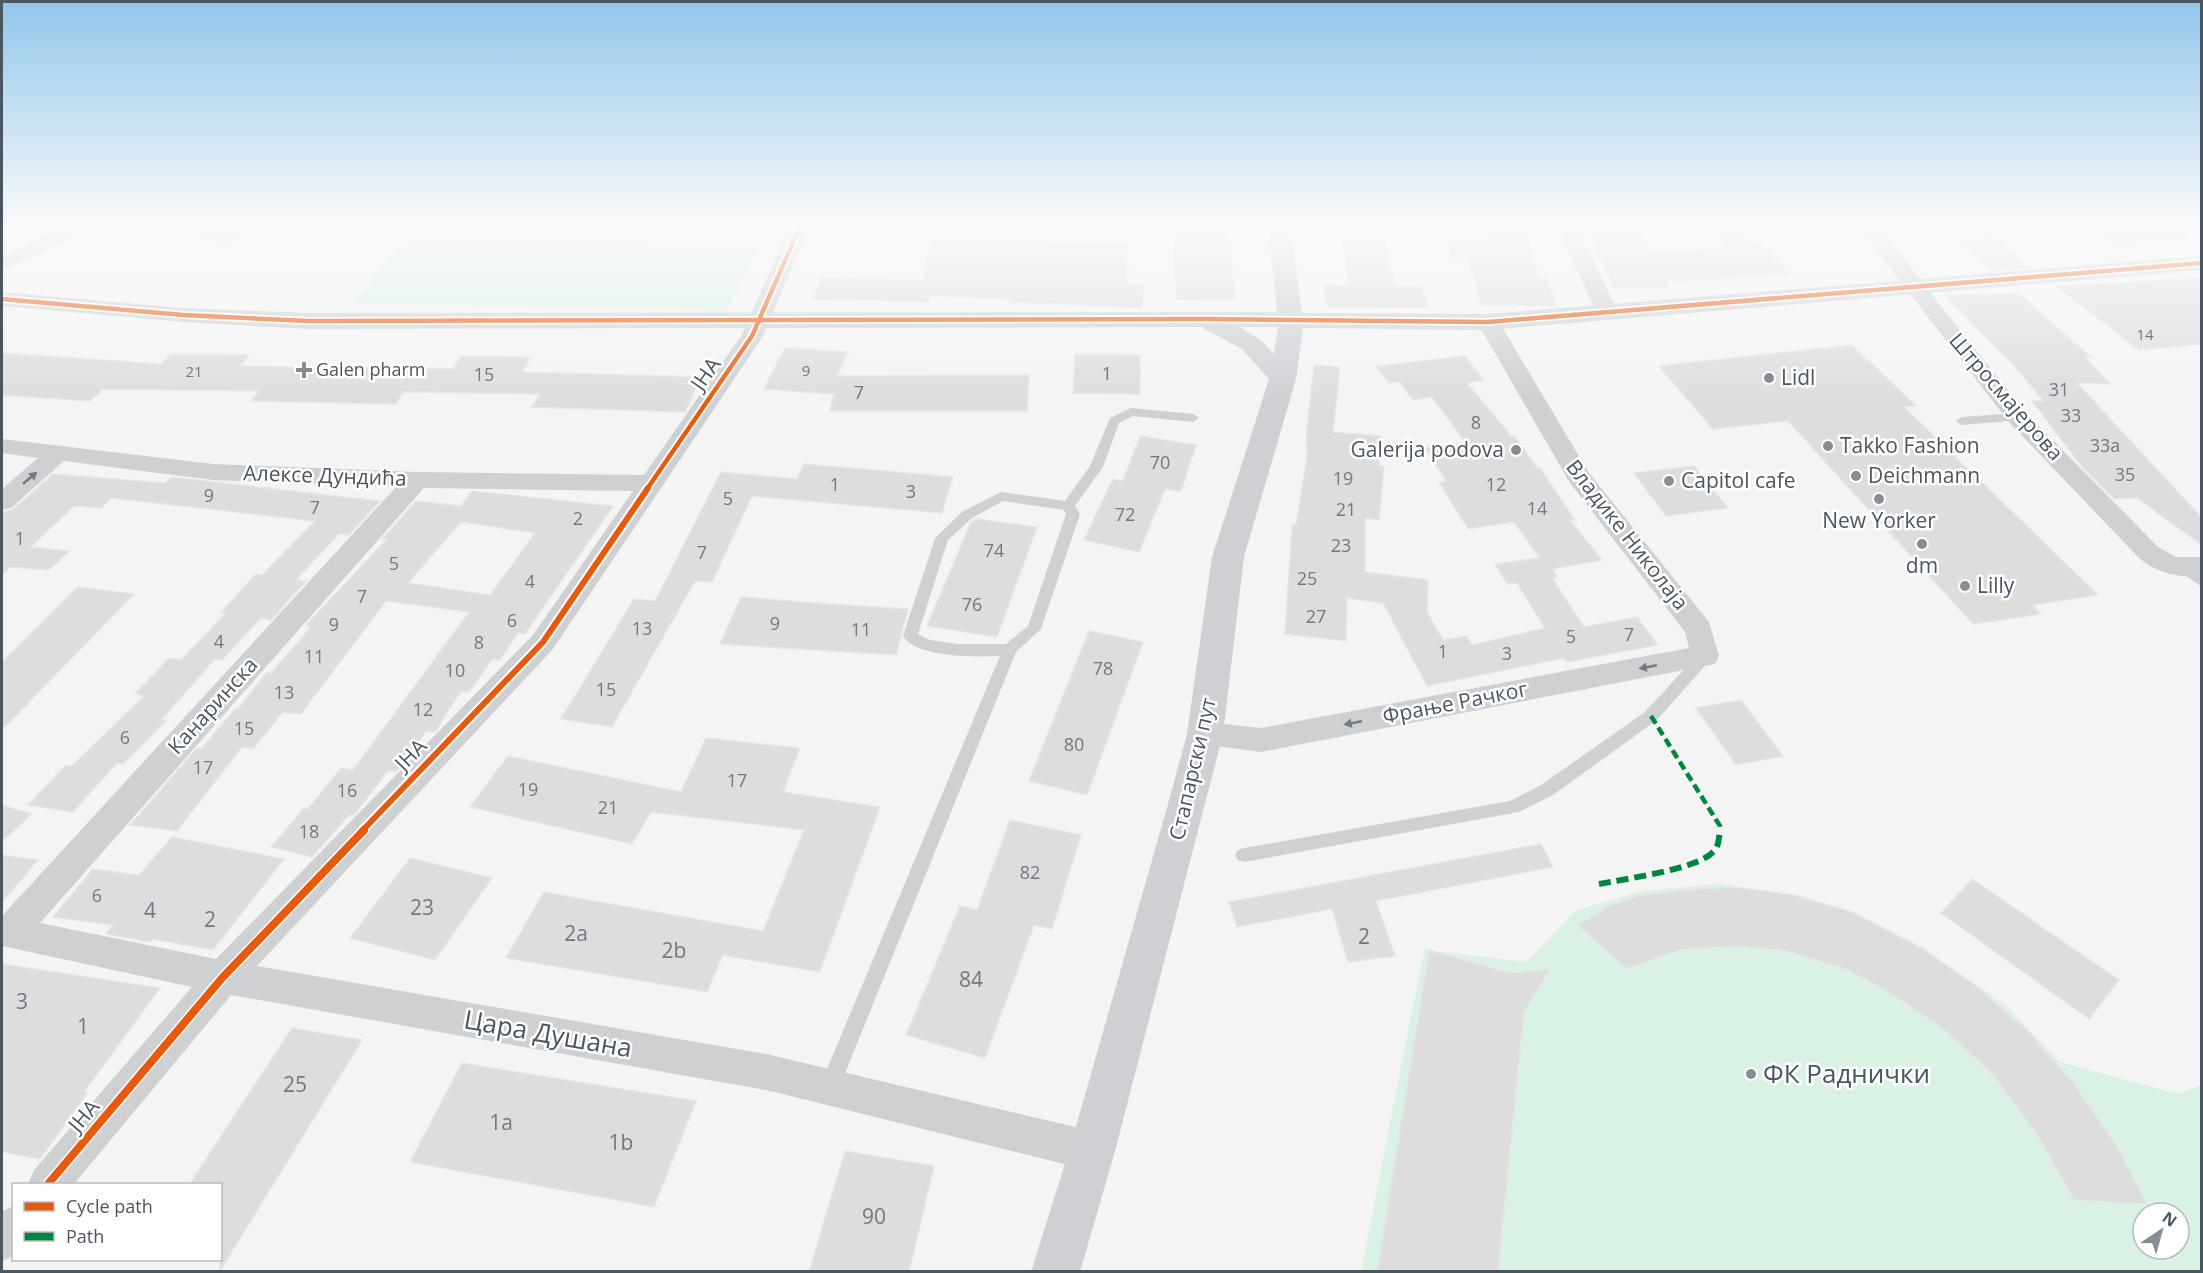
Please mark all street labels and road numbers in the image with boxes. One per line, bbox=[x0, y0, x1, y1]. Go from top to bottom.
street label: Штросмајерова bbox=[1944, 327, 2070, 466]
street label: ЈНА bbox=[683, 351, 727, 397]
street label: Владике Николаја bbox=[1560, 453, 1695, 615]
street label: Алексе Дундића bbox=[243, 458, 407, 492]
street label: Канаринска bbox=[161, 651, 263, 760]
street label: Фрање Рачког bbox=[1380, 674, 1530, 730]
street label: Стапарски пут bbox=[1162, 695, 1222, 843]
street label: ЈНА bbox=[387, 732, 433, 778]
street label: Цара Душана bbox=[461, 1001, 635, 1066]
street label: ЈНА bbox=[60, 1093, 105, 1139]

